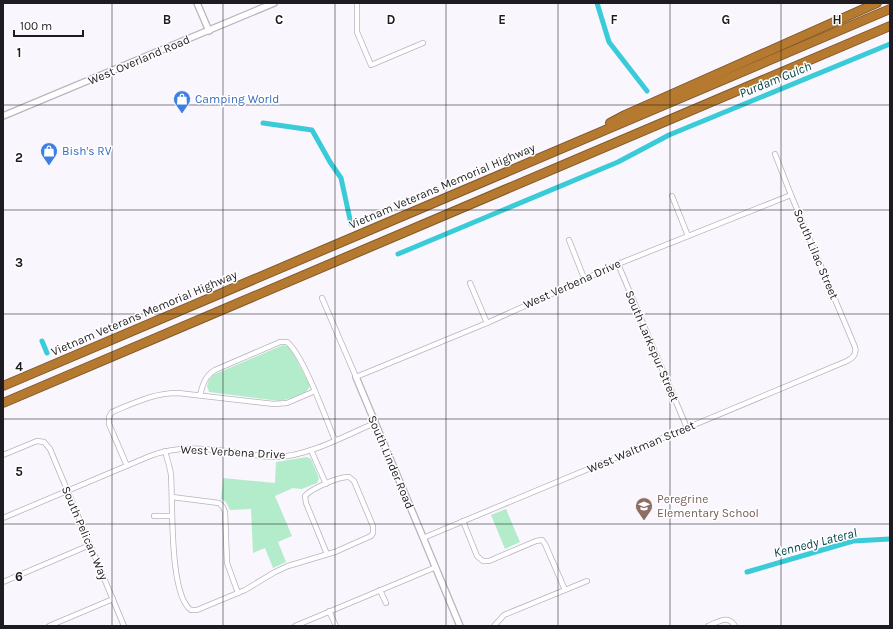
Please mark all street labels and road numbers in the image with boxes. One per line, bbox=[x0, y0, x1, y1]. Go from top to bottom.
street label: West Overland Road bbox=[86, 32, 192, 88]
street label: Vietnam Veterans Memorial Highway bbox=[347, 140, 538, 232]
street label: South Lilac Street bbox=[791, 207, 842, 302]
street label: West Verbena Drive bbox=[521, 256, 623, 312]
street label: Vietnam Veterans Memorial Highway bbox=[49, 267, 240, 359]
street label: South Larkspur Street bbox=[622, 288, 682, 404]
street label: South Linder Road bbox=[365, 413, 417, 511]
street label: West Waltman Street bbox=[585, 418, 698, 476]
street label: West Verbena Drive bbox=[180, 442, 286, 462]
street label: South Pelican Way bbox=[59, 484, 111, 583]

